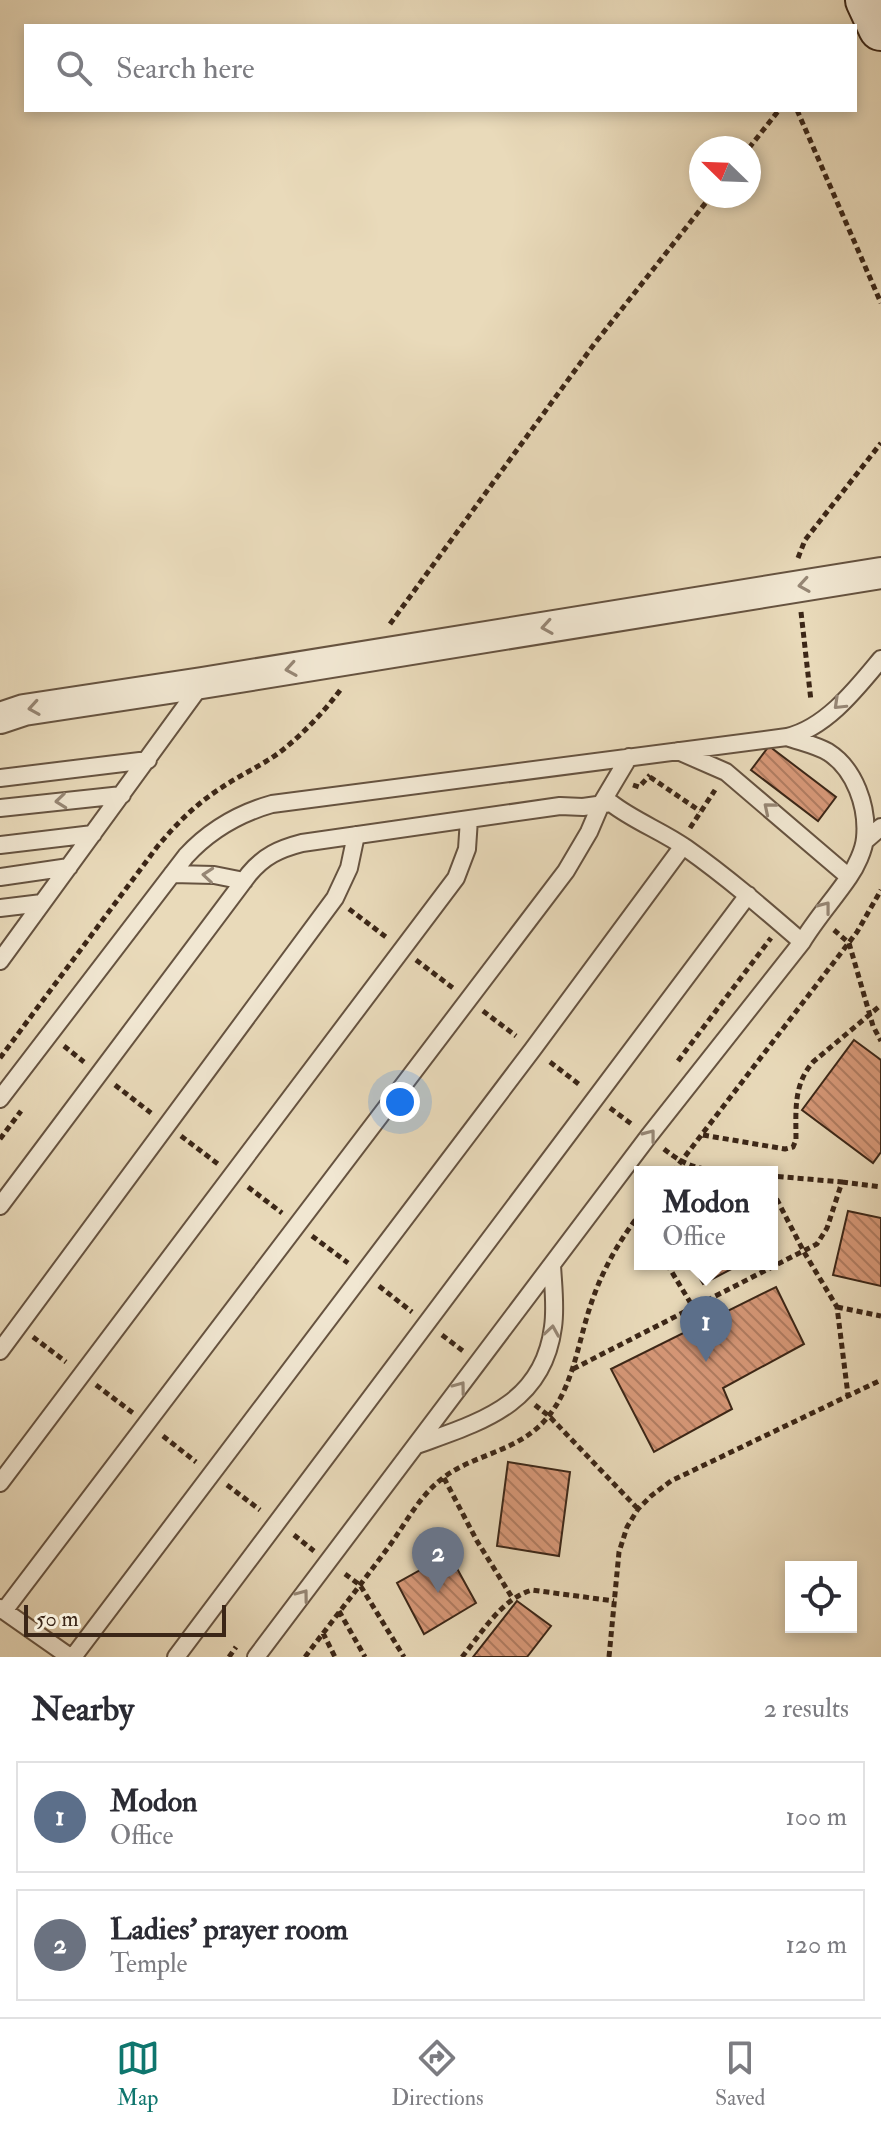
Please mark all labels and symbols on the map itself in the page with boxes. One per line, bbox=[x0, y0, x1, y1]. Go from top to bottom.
north arrow bbox=[689, 136, 761, 208]
one-way arrow bbox=[797, 576, 811, 593]
one-way arrow bbox=[541, 618, 554, 635]
one-way arrow bbox=[284, 660, 298, 677]
one-way arrow bbox=[834, 695, 848, 710]
one-way arrow bbox=[27, 699, 41, 716]
one-way arrow bbox=[54, 793, 67, 810]
one-way arrow bbox=[763, 803, 778, 818]
one-way arrow bbox=[201, 867, 214, 884]
one-way arrow bbox=[816, 901, 830, 915]
your location bbox=[380, 1082, 420, 1122]
one-way arrow bbox=[641, 1129, 655, 1144]
pin: 1 bbox=[680, 1296, 732, 1362]
one-way arrow bbox=[542, 1324, 559, 1337]
one-way arrow bbox=[450, 1381, 464, 1396]
pin: 2 bbox=[412, 1527, 464, 1593]
one-way arrow bbox=[294, 1589, 308, 1604]
scale bar bbox=[24, 1601, 226, 1637]

